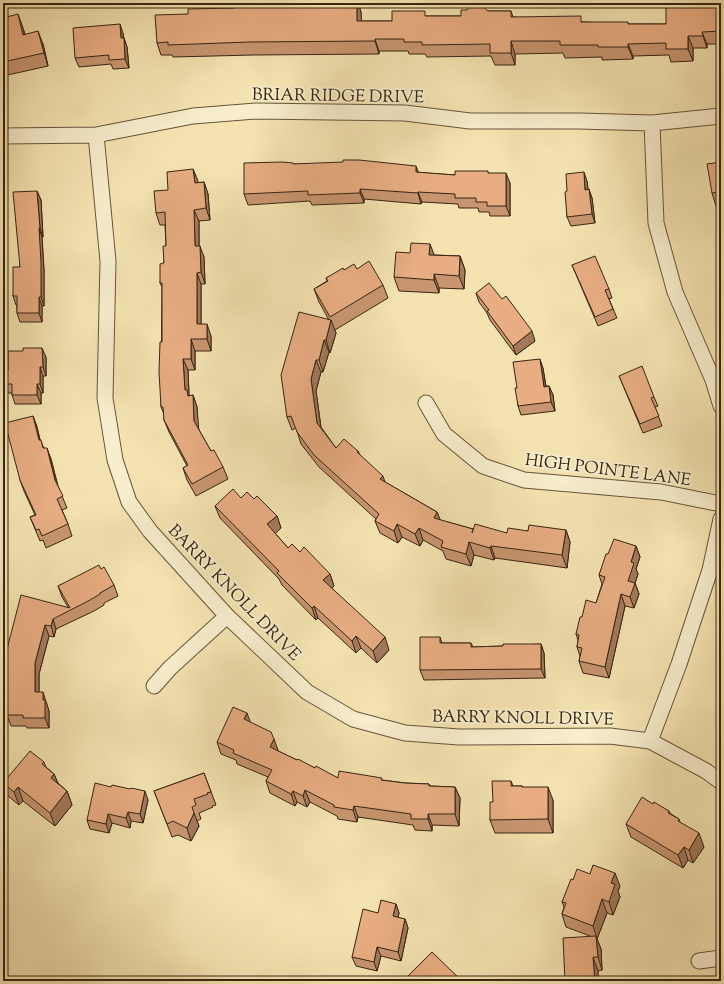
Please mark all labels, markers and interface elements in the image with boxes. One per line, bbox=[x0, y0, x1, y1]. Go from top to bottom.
street label: BRIAR RIDGE DRIVE bbox=[252, 83, 424, 111]
street label: HIGH POINTE LANE bbox=[523, 449, 692, 493]
street label: BARRY KNOLL DRIVE bbox=[162, 520, 305, 667]
street label: BARRY KNOLL DRIVE bbox=[432, 705, 614, 733]

